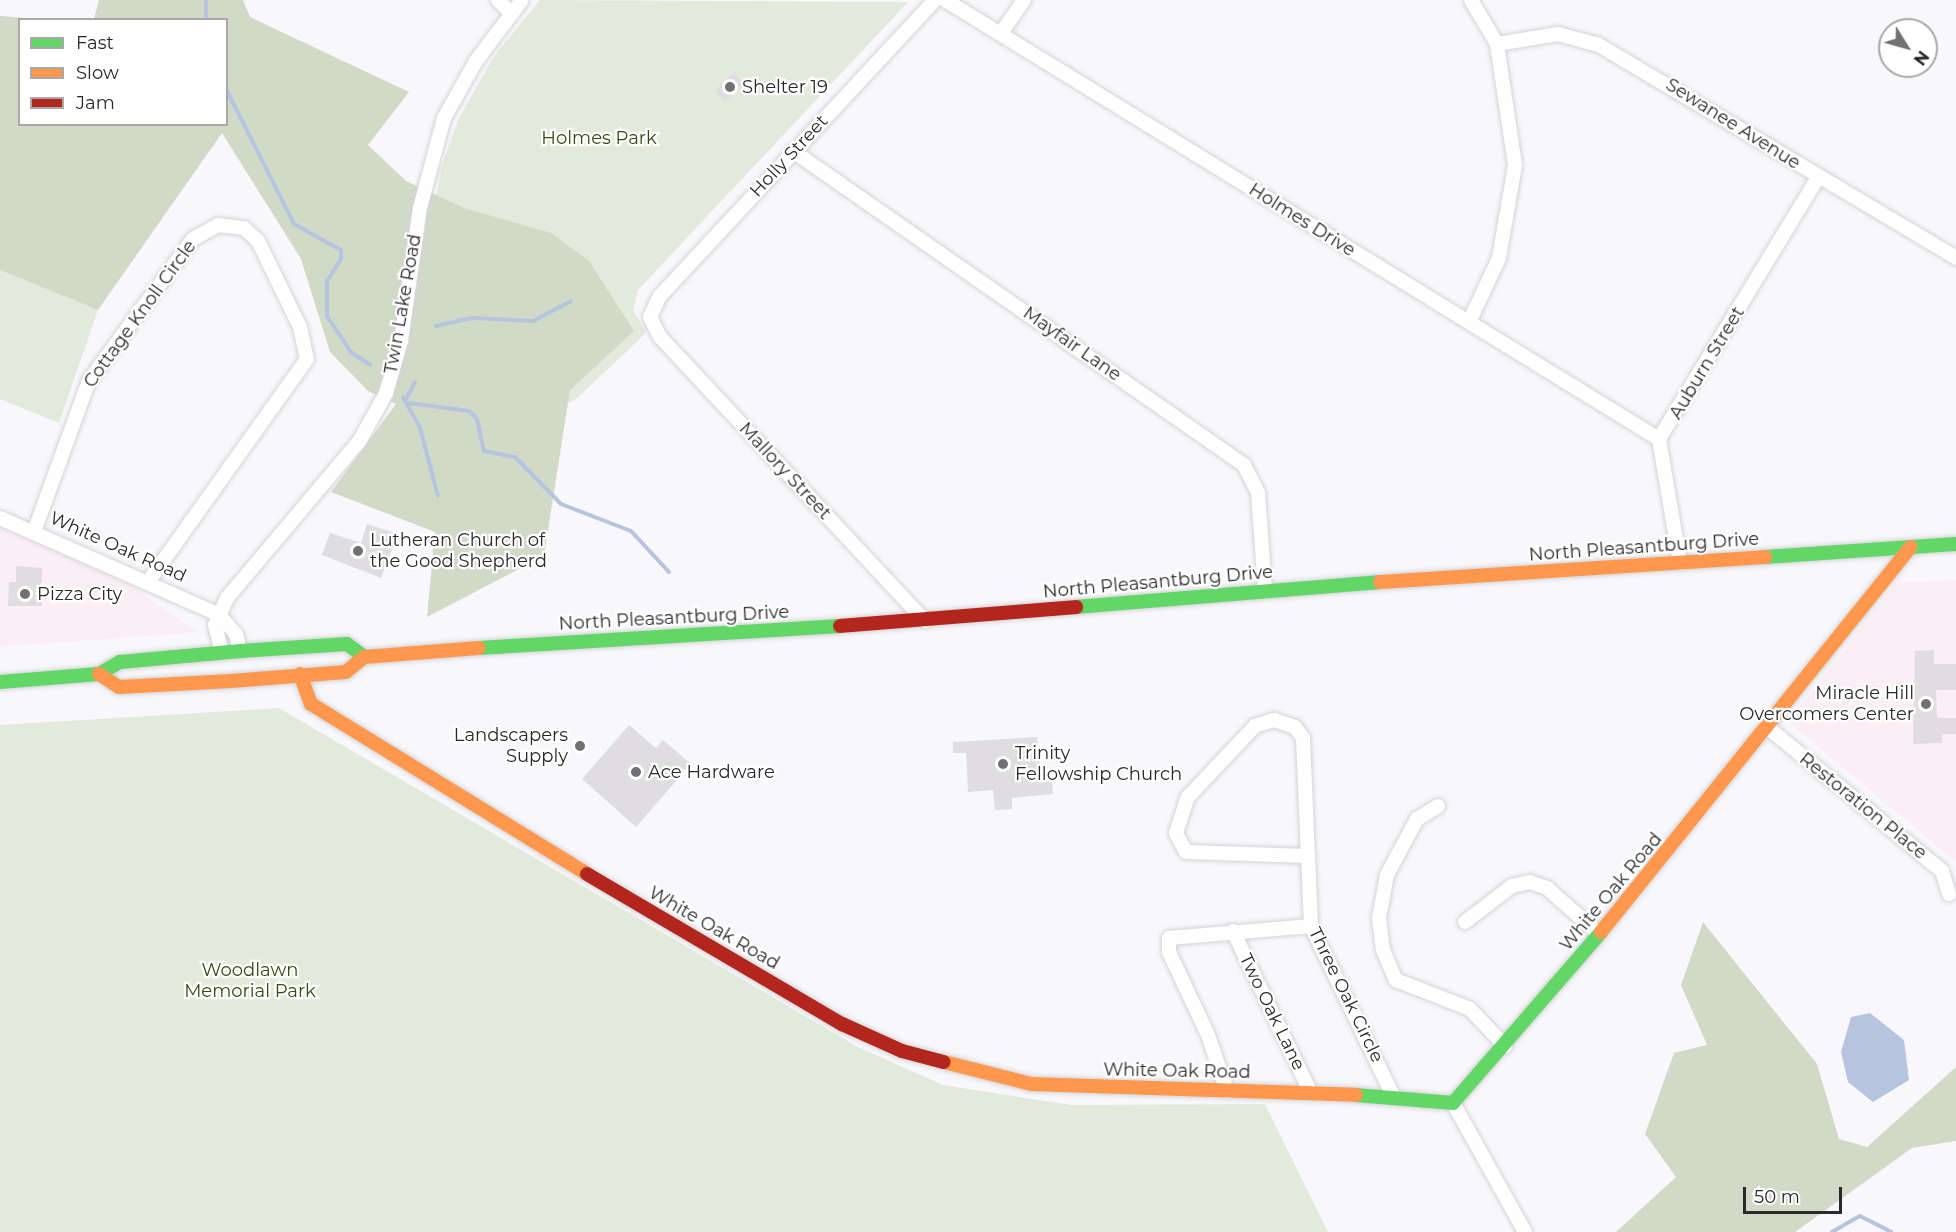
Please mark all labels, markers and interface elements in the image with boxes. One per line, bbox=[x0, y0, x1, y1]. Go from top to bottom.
legend bbox=[18, 18, 228, 126]
north arrow bbox=[1878, 18, 1938, 78]
text: Fast bbox=[76, 32, 114, 54]
text: N bbox=[1910, 47, 1933, 69]
text: Slow bbox=[76, 62, 119, 84]
street label: Sewanee Avenue bbox=[1662, 74, 1804, 174]
place label: Shelter 19 bbox=[742, 76, 828, 98]
marker: Shelter 19 bbox=[723, 80, 737, 94]
text: Jam bbox=[76, 92, 115, 114]
street label: Holly Street bbox=[745, 110, 833, 202]
park label: Holmes Park bbox=[541, 127, 657, 149]
street label: Holmes Drive bbox=[1245, 179, 1359, 261]
street label: Twin Lake Road bbox=[380, 232, 426, 376]
street label: Cottage Knoll Circle bbox=[79, 236, 201, 392]
street label: Mayfair Lane bbox=[1019, 302, 1125, 386]
street label: Auburn Street bbox=[1665, 303, 1749, 423]
street label: Mallory Street bbox=[735, 418, 835, 524]
street label: White Oak Road bbox=[46, 507, 190, 587]
street label: North Pleasantburg Drive bbox=[1528, 528, 1760, 566]
place label: Lutheran Church of the Good Shepherd bbox=[370, 530, 547, 572]
marker: Lutheran Church of the Good Shepherd bbox=[351, 544, 365, 558]
street label: North Pleasantburg Drive bbox=[1042, 561, 1274, 603]
place label: Pizza City bbox=[37, 583, 122, 605]
marker: Pizza City bbox=[18, 587, 32, 601]
street label: North Pleasantburg Drive bbox=[558, 601, 790, 635]
place label: Miracle Hill Overcomers Center bbox=[1739, 683, 1914, 726]
marker: Miracle Hill Overcomers Center bbox=[1919, 697, 1933, 711]
place label: Landscapers Supply bbox=[454, 725, 568, 768]
marker: Landscapers Supply bbox=[573, 739, 587, 753]
place label: Trinity Fellowship Church bbox=[1015, 743, 1182, 786]
street label: Restoration Place bbox=[1795, 748, 1931, 864]
marker: Trinity Fellowship Church bbox=[996, 757, 1010, 771]
place label: Ace Hardware bbox=[648, 761, 775, 783]
marker: Ace Hardware bbox=[629, 765, 643, 779]
street label: White Oak Road bbox=[1555, 829, 1667, 955]
street label: White Oak Road bbox=[645, 882, 783, 974]
street label: Three Oak Circle bbox=[1304, 924, 1388, 1066]
street label: Two Oak Lane bbox=[1235, 950, 1309, 1074]
park label: Woodlawn Memorial Park bbox=[184, 960, 316, 1002]
street label: White Oak Road bbox=[1103, 1059, 1251, 1083]
scale bar bbox=[1746, 1175, 1845, 1213]
text: 50 m bbox=[1754, 1186, 1800, 1208]

